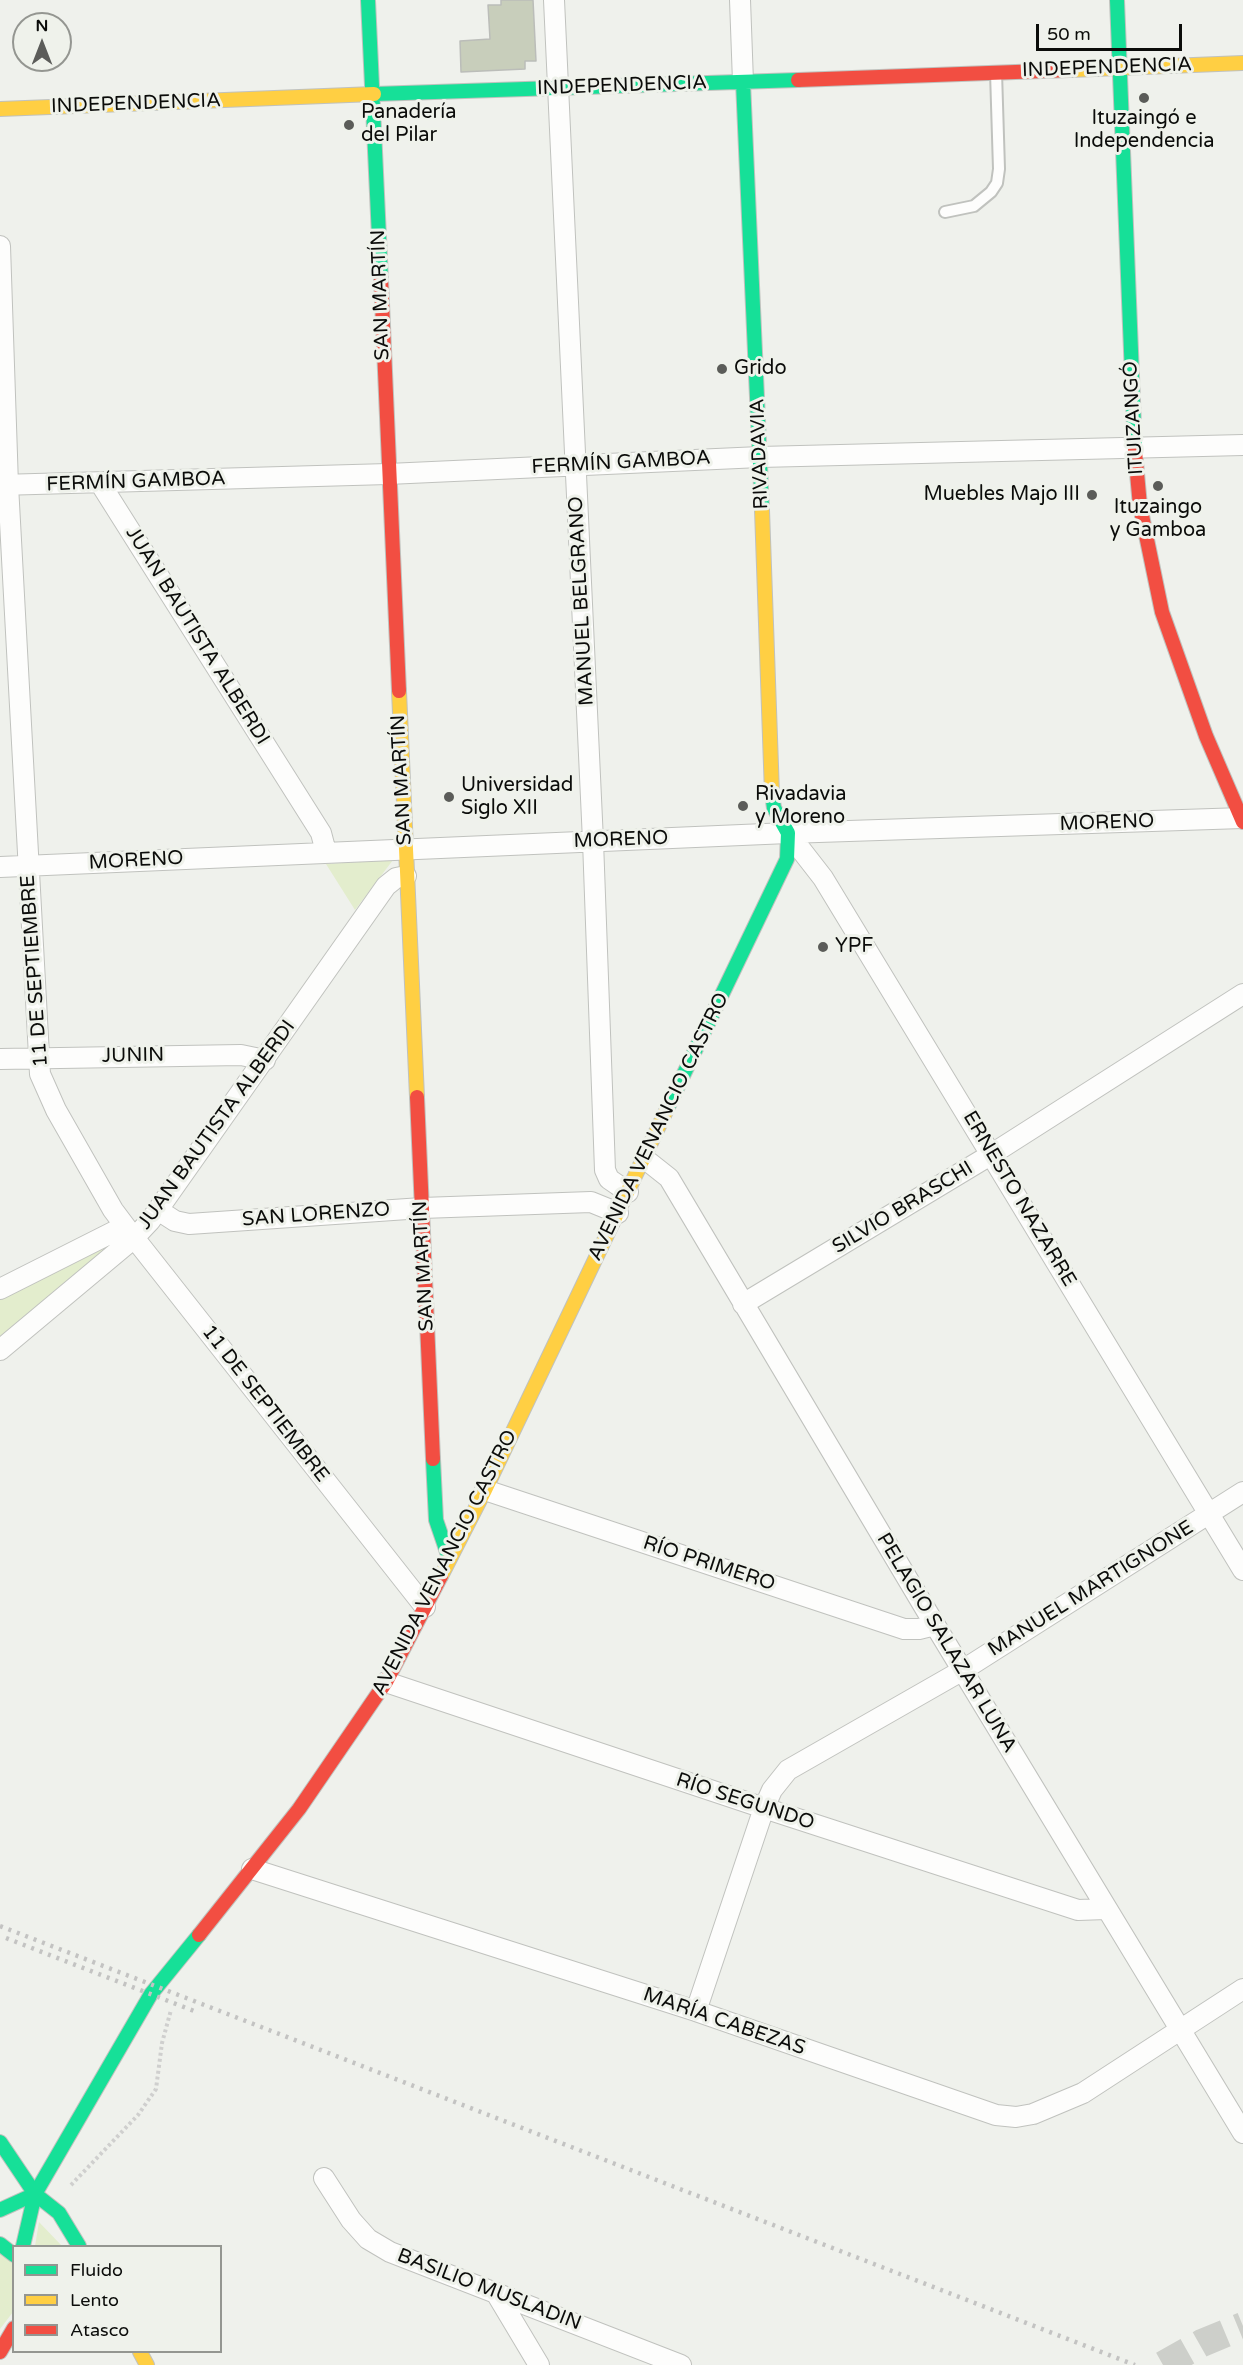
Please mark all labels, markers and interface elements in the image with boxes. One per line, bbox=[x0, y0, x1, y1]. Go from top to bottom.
north arrow bbox=[12, 12, 72, 72]
scale bar bbox=[1039, 12, 1184, 50]
text: N bbox=[36, 16, 48, 36]
text: 50 m bbox=[1047, 23, 1091, 45]
street label: INDEPENDENCIA bbox=[1022, 53, 1192, 83]
street label: INDEPENDENCIA bbox=[537, 71, 707, 101]
street label: INDEPENDENCIA bbox=[51, 89, 221, 119]
marker: Ituzaingó e Independencia bbox=[1137, 91, 1151, 105]
place label: Panadería del Pilar bbox=[361, 101, 456, 148]
place label: Ituzaingó e Independencia bbox=[1074, 107, 1214, 154]
marker: Panadería del Pilar bbox=[342, 118, 356, 132]
street label: SAN MARTÍN bbox=[367, 229, 395, 361]
place label: Grido bbox=[734, 357, 787, 381]
street label: ITUIZANGÓ bbox=[1119, 361, 1149, 475]
marker: Grido bbox=[715, 362, 729, 376]
street label: RIVADAVIA bbox=[746, 398, 774, 510]
street label: FERMÍN GAMBOA bbox=[531, 446, 711, 480]
street label: FERMÍN GAMBOA bbox=[46, 467, 226, 497]
marker: Ituzaingo y Gamboa bbox=[1151, 479, 1165, 493]
place label: Muebles Majo III bbox=[924, 483, 1080, 507]
marker: Muebles Majo III bbox=[1085, 488, 1099, 502]
street label: MANUEL BELGRANO bbox=[565, 496, 599, 706]
place label: Ituzaingo y Gamboa bbox=[1110, 496, 1206, 543]
street label: JUAN BAUTISTA ALBERDI bbox=[120, 523, 274, 749]
street label: SAN MARTÍN bbox=[387, 714, 417, 846]
place label: Universidad Siglo XII bbox=[461, 774, 573, 821]
place label: Rivadavia y Moreno bbox=[755, 783, 846, 830]
marker: Universidad Siglo XII bbox=[442, 790, 456, 804]
marker: Rivadavia y Moreno bbox=[736, 799, 750, 813]
street label: MORENO bbox=[1059, 809, 1155, 837]
street label: MORENO bbox=[573, 826, 669, 854]
street label: MORENO bbox=[88, 847, 184, 875]
street label: 11 DE SEPTIEMBRE bbox=[16, 874, 54, 1068]
place label: YPF bbox=[835, 935, 873, 959]
marker: YPF bbox=[816, 940, 830, 954]
street label: AVENIDA VENANCIO CASTRO bbox=[584, 989, 734, 1265]
street label: JUAN BAUTISTA ALBERDI bbox=[133, 1016, 301, 1234]
street label: JUNIN bbox=[102, 1043, 164, 1069]
street label: ERNESTO NAZARRE bbox=[957, 1107, 1081, 1291]
street label: SILVIO BRASCHI bbox=[828, 1157, 978, 1259]
street label: SAN LORENZO bbox=[241, 1198, 391, 1232]
street label: SAN MARTÍN bbox=[409, 1200, 439, 1332]
street label: 11 DE SEPTIEMBRE bbox=[196, 1321, 334, 1487]
street label: AVENIDA VENANCIO CASTRO bbox=[367, 1426, 523, 1700]
street label: MANUEL MARTIGNONE bbox=[984, 1516, 1198, 1662]
street label: PELAGIO SALAZAR LUNA bbox=[871, 1529, 1021, 1757]
street label: RÍO PRIMERO bbox=[640, 1531, 778, 1597]
street label: RÍO SEGUNDO bbox=[673, 1768, 817, 1836]
street label: MARÍA CABEZAS bbox=[640, 1983, 808, 2061]
street label: BASILIO MUSLADIN bbox=[394, 2244, 584, 2336]
legend bbox=[12, 2245, 222, 2353]
text: Fluido bbox=[70, 2259, 123, 2281]
text: Lento bbox=[70, 2289, 119, 2311]
text: Atasco bbox=[70, 2319, 129, 2341]

